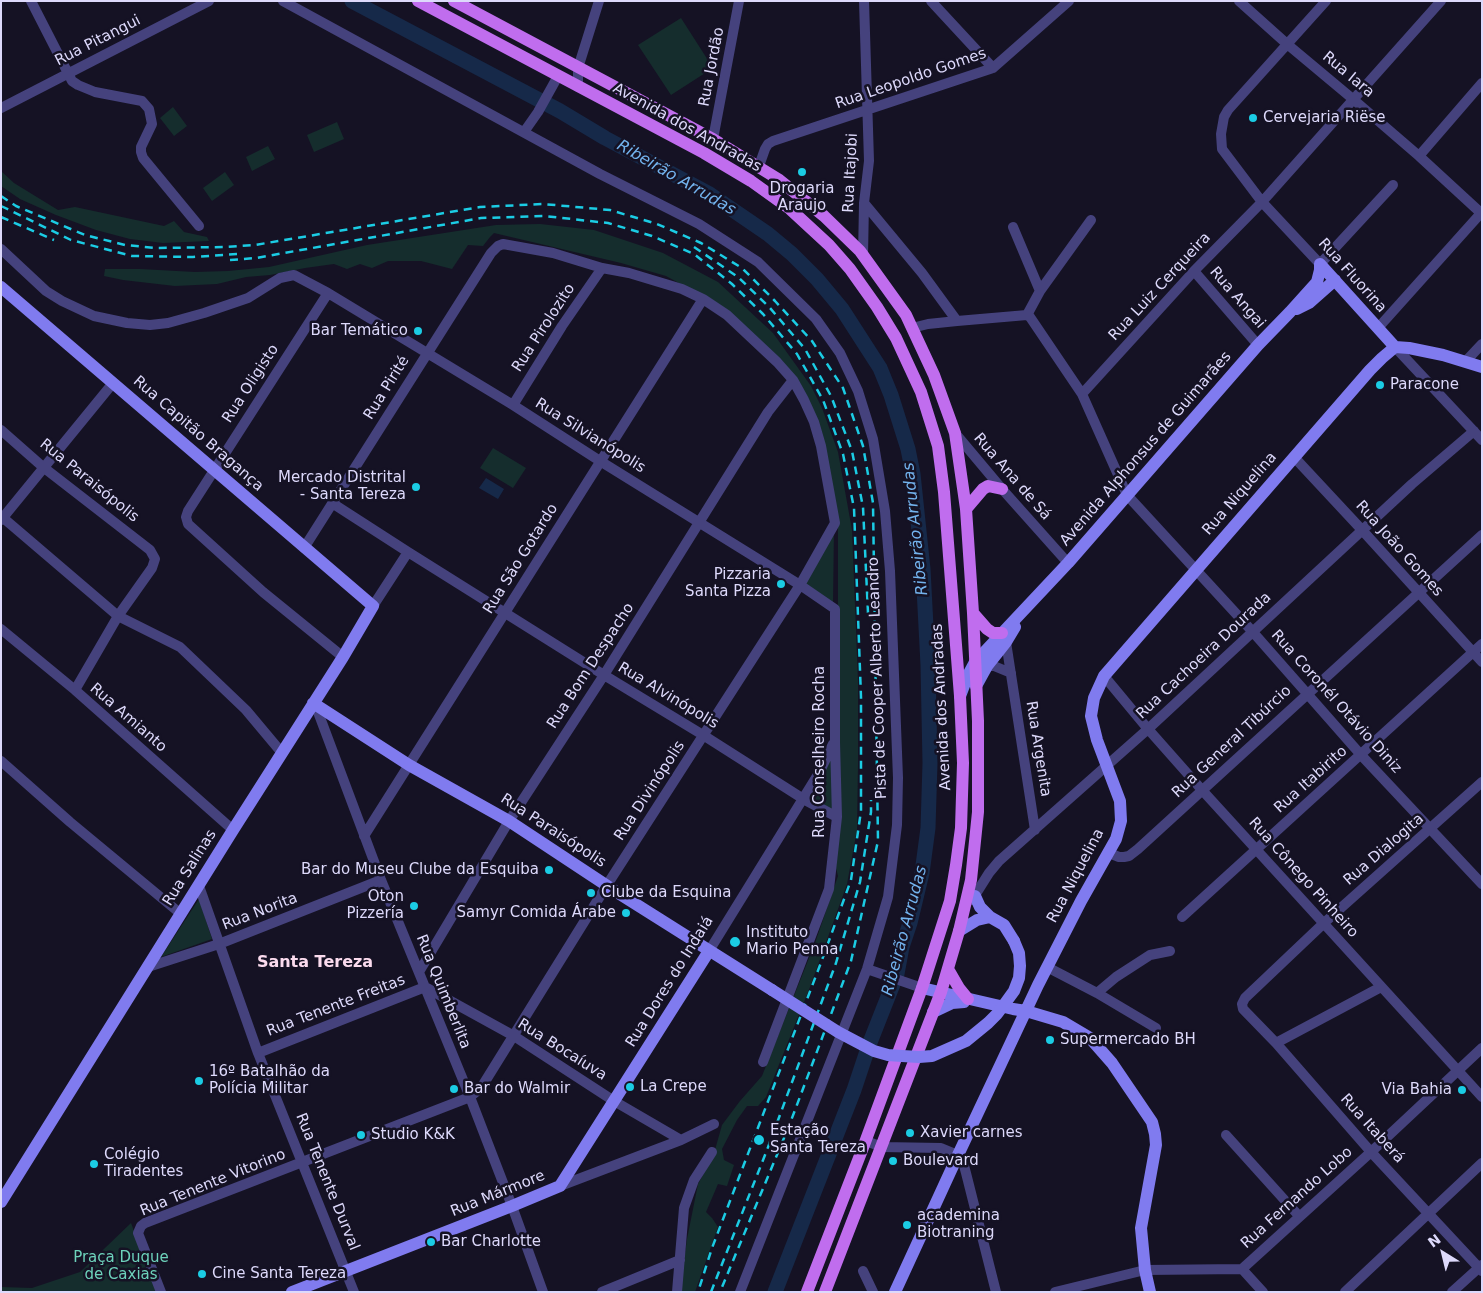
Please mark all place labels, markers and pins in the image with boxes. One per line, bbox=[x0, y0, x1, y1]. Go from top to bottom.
place label: Cervejaria Riëse bbox=[1263, 109, 1385, 127]
marker: Cervejaria Riëse bbox=[1247, 112, 1259, 124]
marker: Drogaria Araujo bbox=[796, 166, 808, 178]
place label: Drogaria Araujo bbox=[770, 180, 834, 215]
place label: Bar Temático bbox=[310, 322, 408, 340]
marker: Bar Temático bbox=[412, 325, 424, 337]
place label: Paracone bbox=[1390, 376, 1459, 394]
marker: Paracone bbox=[1374, 379, 1386, 391]
place label: Mercado Distrital - Santa Tereza bbox=[278, 469, 406, 504]
marker: Mercado Distrital - Santa Tereza bbox=[410, 481, 422, 493]
place label: Pizzaria Santa Pizza bbox=[685, 566, 771, 601]
marker: Pizzaria Santa Pizza bbox=[775, 578, 787, 590]
place label: Bar do Museu Clube da Esquiba bbox=[301, 861, 539, 879]
marker: Bar do Museu Clube da Esquiba bbox=[543, 864, 555, 876]
place label: Clube da Esquina bbox=[601, 884, 731, 902]
marker: Clube da Esquina bbox=[585, 887, 597, 899]
place label: Oton Pizzería bbox=[347, 888, 404, 923]
marker: Oton Pizzería bbox=[408, 900, 420, 912]
place label: Samyr Comida Árabe bbox=[457, 904, 616, 922]
marker: Samyr Comida Árabe bbox=[620, 907, 632, 919]
place label: Instituto Mario Penna bbox=[746, 924, 838, 959]
marker: Instituto Mario Penna bbox=[728, 935, 742, 949]
place label: Supermercado BH bbox=[1060, 1031, 1196, 1049]
marker: Supermercado BH bbox=[1044, 1034, 1056, 1046]
place label: 16º Batalhão da Polícia Militar bbox=[209, 1063, 330, 1098]
marker: 16º Batalhão da Polícia Militar bbox=[193, 1075, 205, 1087]
place label: La Crepe bbox=[640, 1078, 707, 1096]
place label: Bar do Walmir bbox=[464, 1080, 570, 1098]
marker: La Crepe bbox=[624, 1081, 636, 1093]
place label: Via Bahia bbox=[1382, 1081, 1452, 1099]
marker: Bar do Walmir bbox=[448, 1083, 460, 1095]
marker: Via Bahia bbox=[1456, 1084, 1468, 1096]
place label: Estação Santa Tereza bbox=[770, 1122, 866, 1157]
place label: Xavier carnes bbox=[920, 1124, 1023, 1142]
place label: Studio K&K bbox=[371, 1126, 455, 1144]
marker: Xavier carnes bbox=[904, 1127, 916, 1139]
marker: Studio K&K bbox=[355, 1129, 367, 1141]
marker: Estação Santa Tereza bbox=[752, 1133, 766, 1147]
place label: Colégio Tiradentes bbox=[104, 1146, 183, 1181]
place label: Boulevard bbox=[903, 1152, 979, 1170]
marker: Boulevard bbox=[887, 1155, 899, 1167]
marker: Colégio Tiradentes bbox=[88, 1158, 100, 1170]
place label: academina Biotraning bbox=[917, 1207, 1000, 1242]
marker: academina Biotraning bbox=[901, 1219, 913, 1231]
place label: Bar Charlotte bbox=[441, 1233, 541, 1251]
marker: Bar Charlotte bbox=[425, 1236, 437, 1248]
place label: Cine Santa Tereza bbox=[212, 1265, 346, 1283]
marker: Cine Santa Tereza bbox=[196, 1268, 208, 1280]

